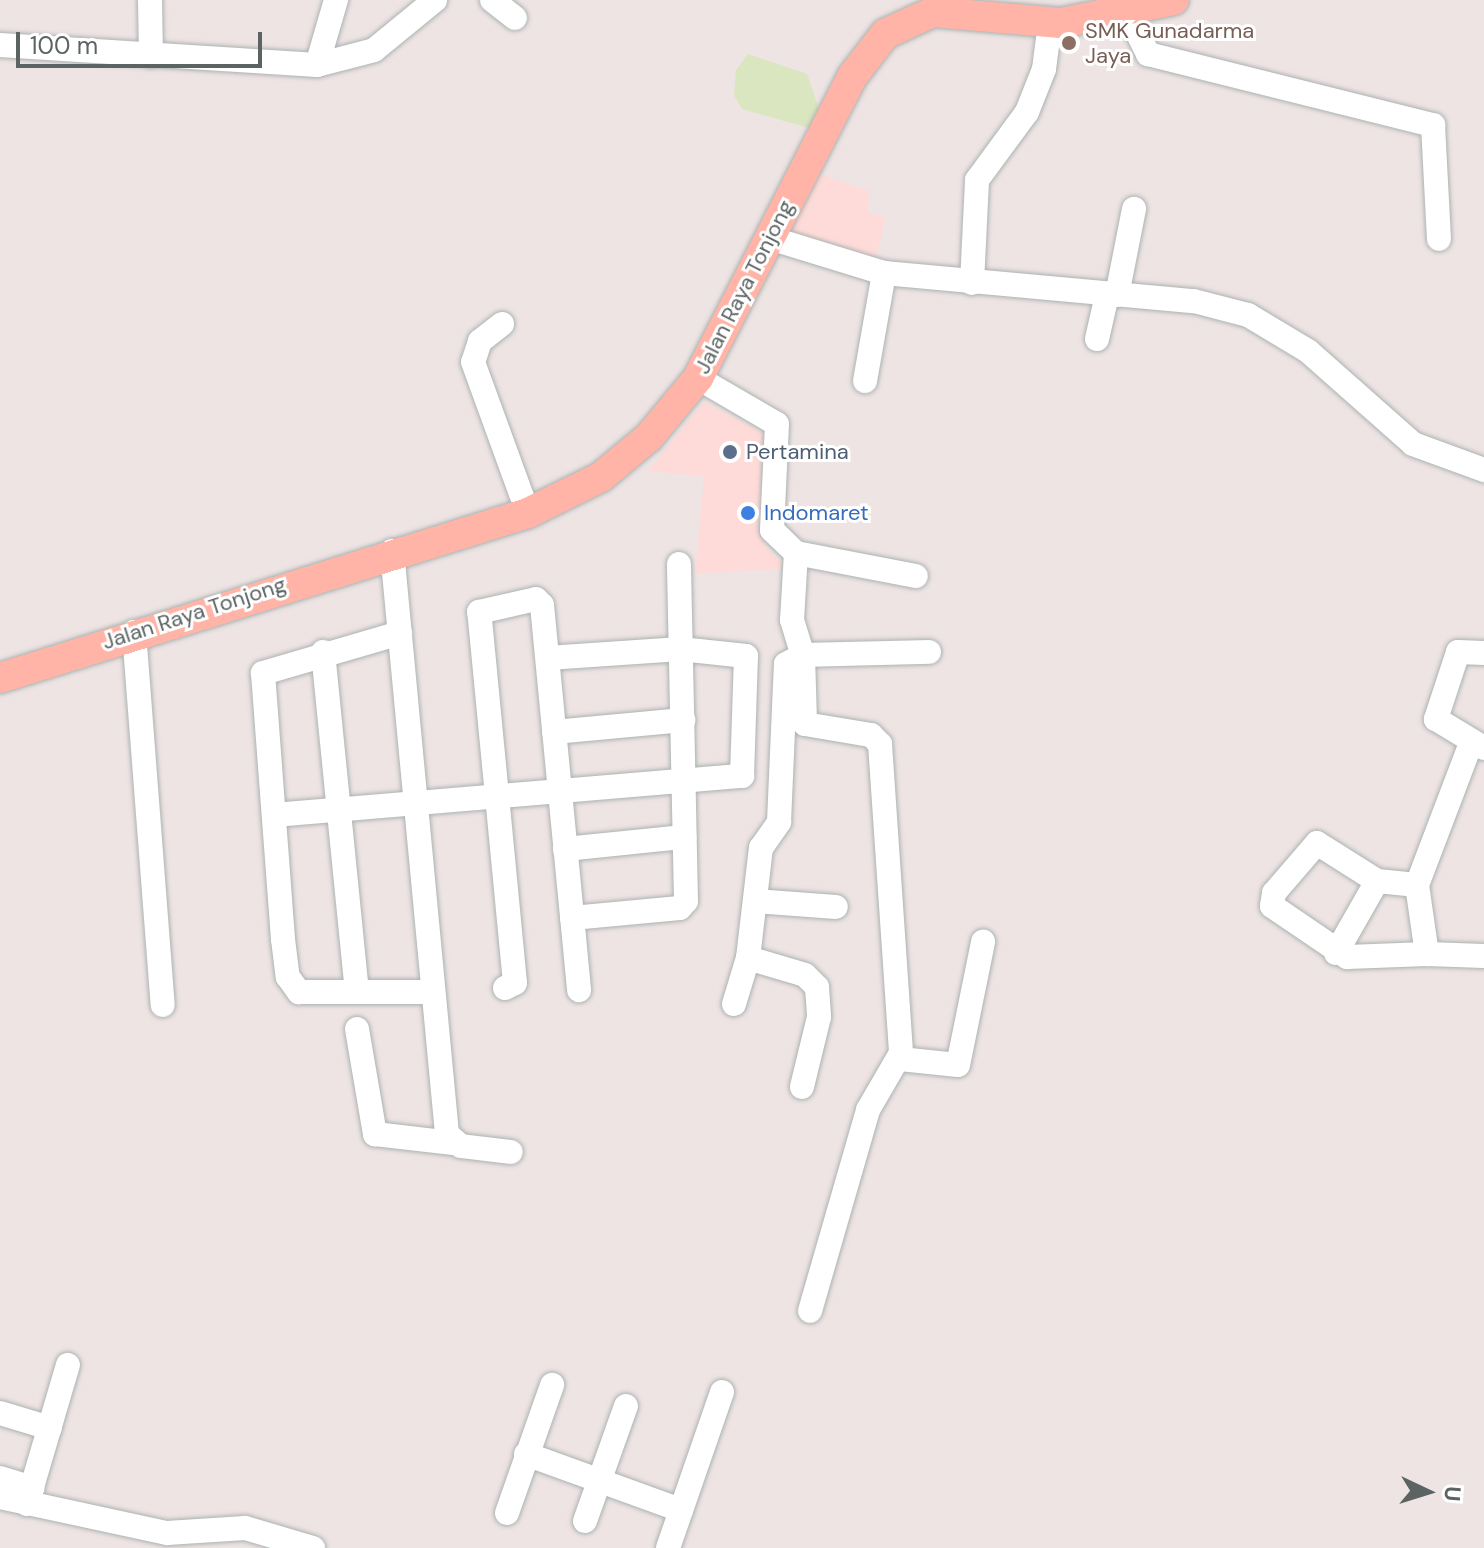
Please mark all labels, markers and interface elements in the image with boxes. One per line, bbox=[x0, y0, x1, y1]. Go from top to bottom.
scale bar bbox=[20, 16, 266, 66]
place label: SMK Gunadarma Jaya bbox=[1085, 17, 1254, 68]
text: 100 m bbox=[30, 30, 98, 61]
marker: SMK Gunadarma Jaya bbox=[1060, 34, 1078, 52]
street label: Jalan Raya Tonjong bbox=[689, 196, 799, 378]
place label: Pertamina bbox=[746, 439, 849, 465]
marker: Pertamina bbox=[721, 443, 739, 461]
place label: Indomaret bbox=[764, 500, 869, 526]
marker: Indomaret bbox=[739, 504, 757, 522]
street label: Jalan Raya Tonjong bbox=[99, 571, 289, 655]
north arrow bbox=[1388, 1452, 1468, 1532]
text: U bbox=[1437, 1485, 1467, 1502]

